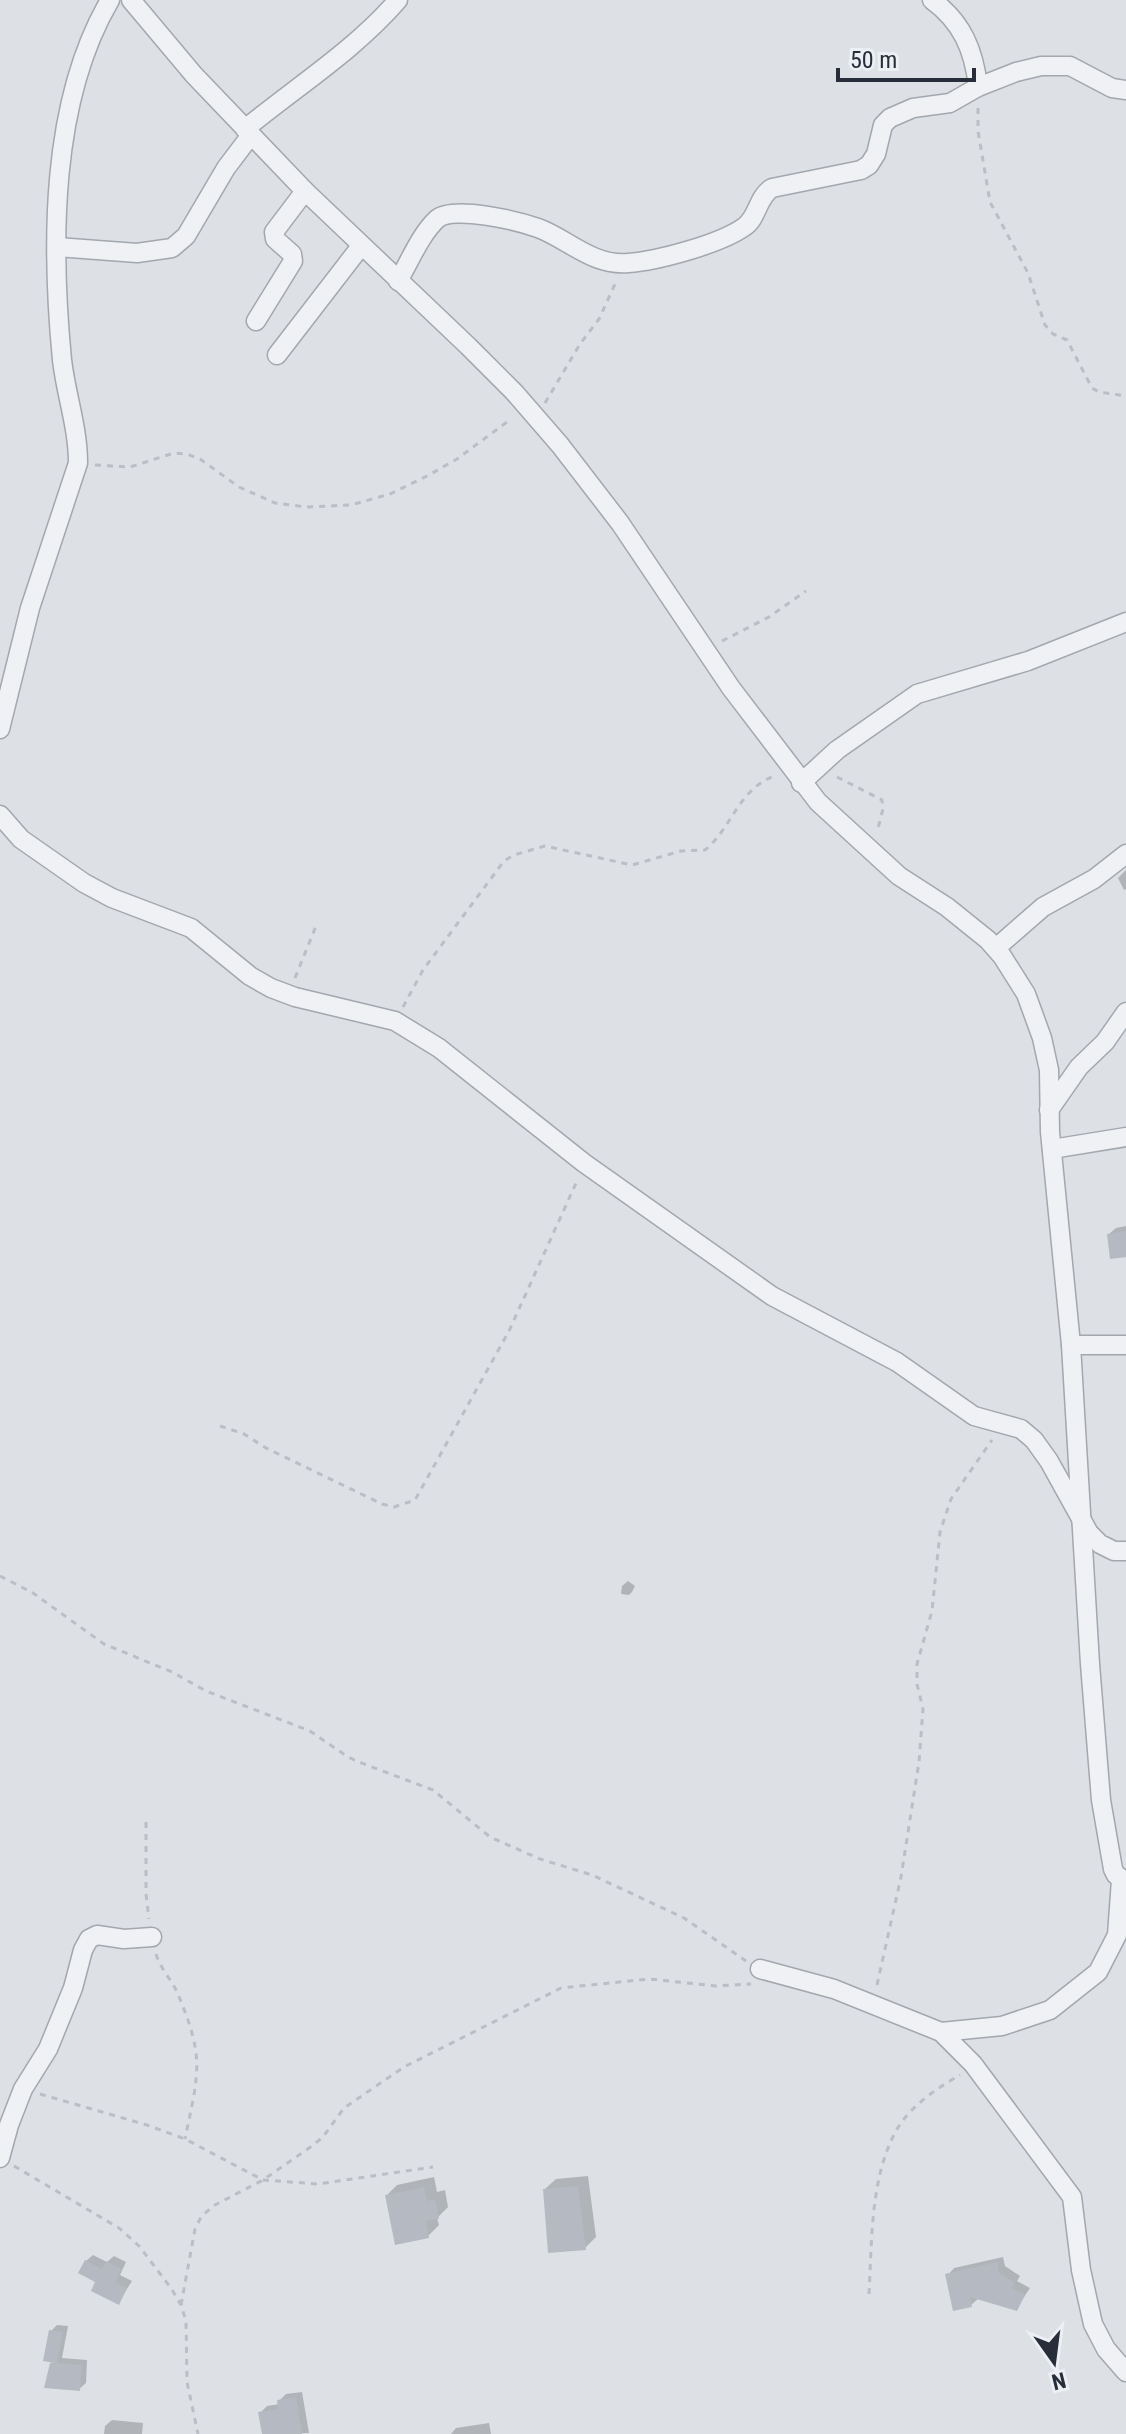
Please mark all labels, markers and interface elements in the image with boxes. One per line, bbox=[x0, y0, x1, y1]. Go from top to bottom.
scale bar bbox=[838, 32, 974, 82]
text: 50 m bbox=[850, 46, 897, 74]
north arrow bbox=[1014, 2322, 1094, 2402]
text: N bbox=[1049, 2367, 1068, 2395]

